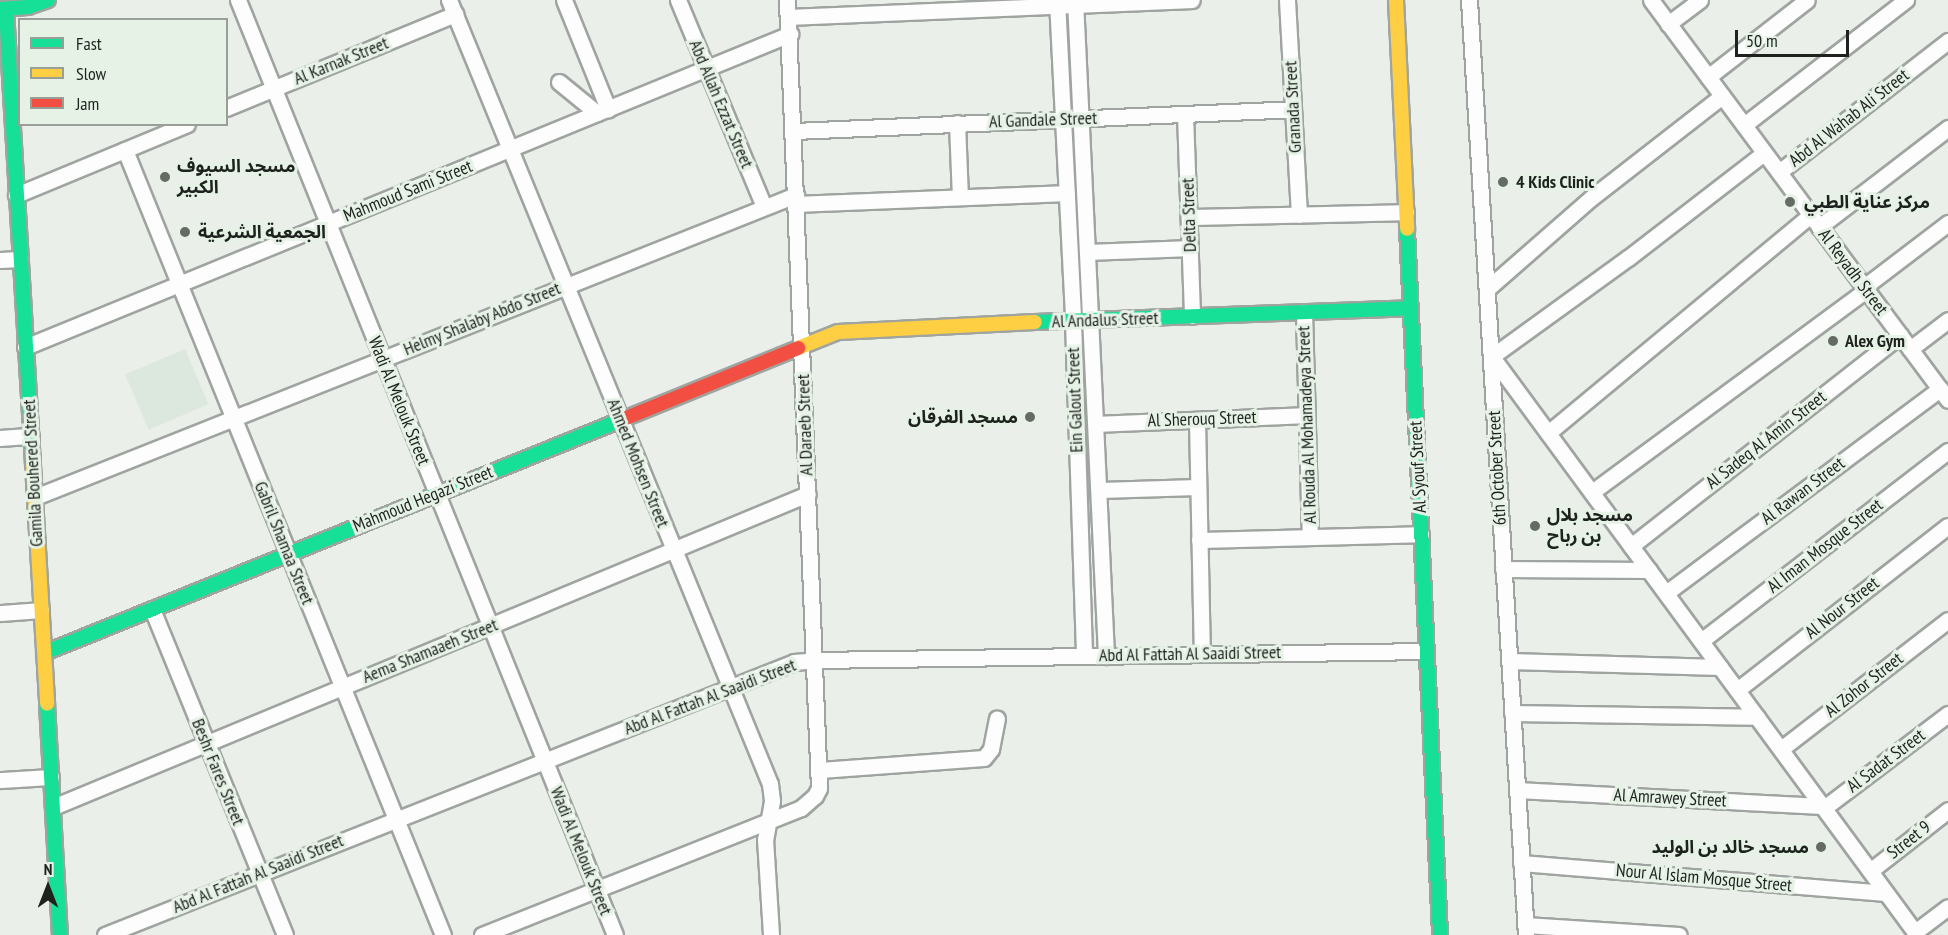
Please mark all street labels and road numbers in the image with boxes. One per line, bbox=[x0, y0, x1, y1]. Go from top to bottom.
street label: Al Karnak Street bbox=[290, 32, 392, 90]
street label: Abd Allah Ezzat Street bbox=[684, 36, 758, 172]
street label: Granada Street bbox=[1280, 60, 1306, 154]
street label: Abd Al Wahab Ali Street bbox=[1784, 64, 1914, 172]
street label: Al Gandale Street bbox=[989, 107, 1097, 133]
street label: Mahmoud Sami Street bbox=[340, 155, 476, 227]
street label: Delta Street bbox=[1177, 177, 1201, 253]
street label: Al Reyadh Street bbox=[1814, 225, 1892, 319]
street label: Helmy Shalaby Abdo Street bbox=[400, 277, 564, 361]
street label: Al Andalus Street bbox=[1051, 307, 1159, 333]
street label: Al Rouda Al Mohamadeya Street bbox=[1293, 325, 1321, 525]
street label: Wadi Al Melouk Street bbox=[363, 333, 435, 469]
street label: Ein Galout Street bbox=[1062, 347, 1088, 453]
street label: Al Daraeb Street bbox=[792, 374, 818, 476]
street label: Al Sadeq Al Amin Street bbox=[1701, 386, 1831, 494]
street label: Ahmed Mohsen Street bbox=[602, 396, 674, 530]
street label: Gamila Bouhered Street bbox=[18, 399, 48, 547]
street label: Al Sherouq Street bbox=[1147, 406, 1257, 432]
street label: 6th October Street bbox=[1483, 410, 1511, 526]
street label: Al Syouf Street bbox=[1405, 420, 1431, 514]
street label: Al Rawan Street bbox=[1757, 453, 1849, 529]
street label: Mahmoud Hegazi Street bbox=[350, 461, 496, 537]
street label: Gabril Shamaa Street bbox=[249, 478, 319, 608]
street label: Al Iman Mosque Street bbox=[1763, 494, 1887, 598]
street label: Al Nour Street bbox=[1801, 572, 1883, 644]
street label: Aema Shamaaeh Street bbox=[359, 614, 501, 688]
street label: Abd Al Fattah Al Saaidi Street bbox=[1098, 642, 1282, 666]
street label: Al Zohor Street bbox=[1821, 648, 1907, 722]
street label: Abd Al Fattah Al Saaidi Street bbox=[621, 654, 799, 740]
street label: Beshr Fares Street bbox=[187, 716, 249, 828]
street label: Al Sadat Street bbox=[1843, 725, 1929, 797]
street label: Wadi Al Melouk Street bbox=[545, 783, 617, 919]
street label: Al Amrawey Street bbox=[1612, 784, 1728, 812]
street label: Street 9 bbox=[1883, 816, 1935, 864]
street label: Abd Al Fattah Al Saaidi Street bbox=[169, 830, 347, 918]
street label: Nour Al Islam Mosque Street bbox=[1615, 860, 1793, 896]

